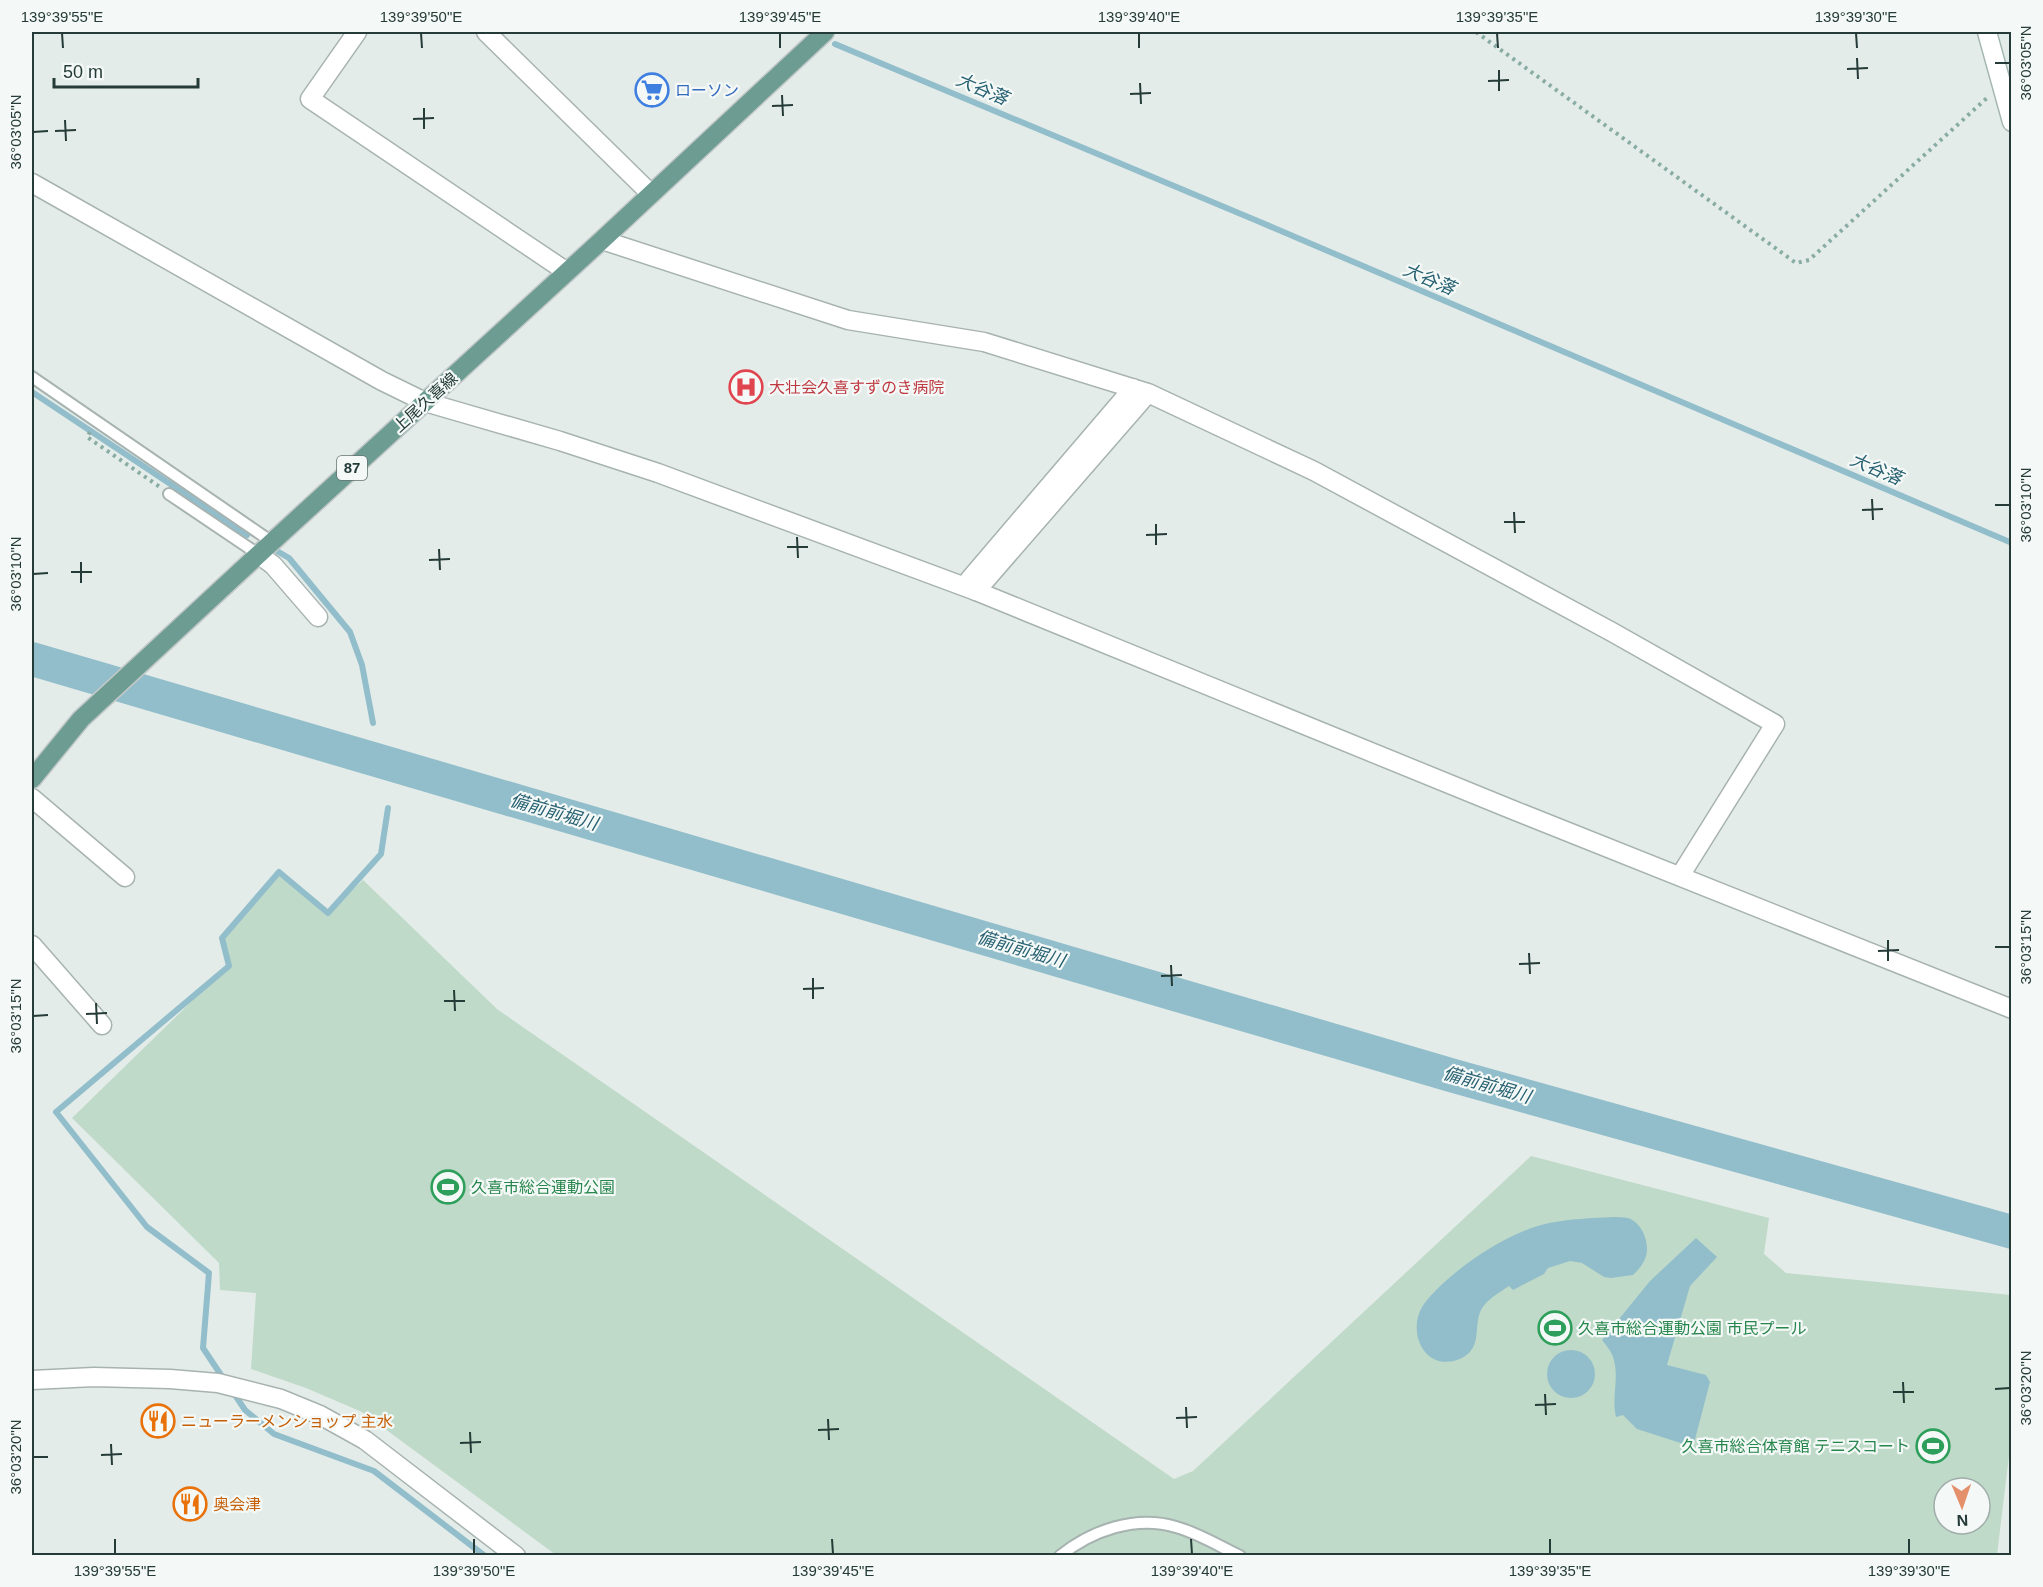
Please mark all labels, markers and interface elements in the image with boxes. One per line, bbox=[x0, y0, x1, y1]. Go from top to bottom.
text: 139°39'55"E bbox=[21, 8, 103, 25]
text: 139°39'50"E bbox=[380, 8, 462, 25]
text: 139°39'45"E bbox=[739, 8, 821, 25]
text: 139°39'40"E bbox=[1098, 8, 1180, 25]
text: 139°39'35"E bbox=[1456, 8, 1538, 25]
text: 139°39'30"E bbox=[1815, 8, 1897, 25]
text: 36°03'05"N bbox=[2017, 25, 2034, 101]
scale bar bbox=[54, 51, 198, 89]
text: 50 m bbox=[63, 62, 103, 82]
water label: 大谷落 bbox=[953, 69, 1014, 110]
supermarket icon: ローソン bbox=[634, 72, 670, 108]
place label: ローソン bbox=[675, 82, 739, 99]
text: 36°03'05"N bbox=[7, 94, 24, 170]
water label: 大谷落 bbox=[1400, 259, 1461, 300]
street label: 上尾久喜線 bbox=[390, 369, 461, 435]
hospital icon: 大壮会久喜すずのき病院 bbox=[728, 369, 764, 405]
place label: 大壮会久喜すずのき病院 bbox=[769, 379, 945, 396]
water label: 大谷落 bbox=[1847, 449, 1908, 490]
road number: 87 bbox=[337, 456, 367, 480]
text: 36°03'10"N bbox=[2017, 467, 2034, 543]
text: 36°03'10"N bbox=[7, 536, 24, 612]
water label: 備前前堀川 bbox=[508, 790, 602, 835]
text: 36°03'15"N bbox=[2017, 909, 2034, 985]
water label: 備前前堀川 bbox=[975, 927, 1069, 972]
text: 36°03'15"N bbox=[7, 978, 24, 1054]
water label: 備前前堀川 bbox=[1441, 1063, 1535, 1108]
sports icon: 久喜市総合運動公園 bbox=[430, 1169, 466, 1205]
place label: 久喜市総合運動公園 bbox=[471, 1179, 615, 1196]
sports icon: 久喜市総合運動公園 市民プール bbox=[1537, 1310, 1573, 1346]
place label: 久喜市総合運動公園 市民プール bbox=[1578, 1320, 1806, 1337]
text: 36°03'20"N bbox=[2017, 1350, 2034, 1426]
restaurant icon: ニューラーメンショップ 主水 bbox=[140, 1403, 176, 1439]
place label: ニューラーメンショップ 主水 bbox=[181, 1413, 393, 1430]
text: 36°03'20"N bbox=[7, 1419, 24, 1495]
sports icon: 久喜市総合体育館 テニスコート bbox=[1915, 1428, 1951, 1464]
place label: 久喜市総合体育館 テニスコート bbox=[1682, 1438, 1910, 1455]
north arrow bbox=[1932, 1476, 1992, 1536]
restaurant icon: 奥会津 bbox=[172, 1486, 208, 1522]
place label: 奥会津 bbox=[213, 1496, 261, 1513]
text: N bbox=[1956, 1512, 1969, 1529]
text: 139°39'55"E bbox=[74, 1562, 156, 1579]
text: 139°39'50"E bbox=[433, 1562, 515, 1579]
text: 139°39'45"E bbox=[792, 1562, 874, 1579]
text: 139°39'40"E bbox=[1151, 1562, 1233, 1579]
text: 139°39'35"E bbox=[1509, 1562, 1591, 1579]
text: 139°39'30"E bbox=[1868, 1562, 1950, 1579]

